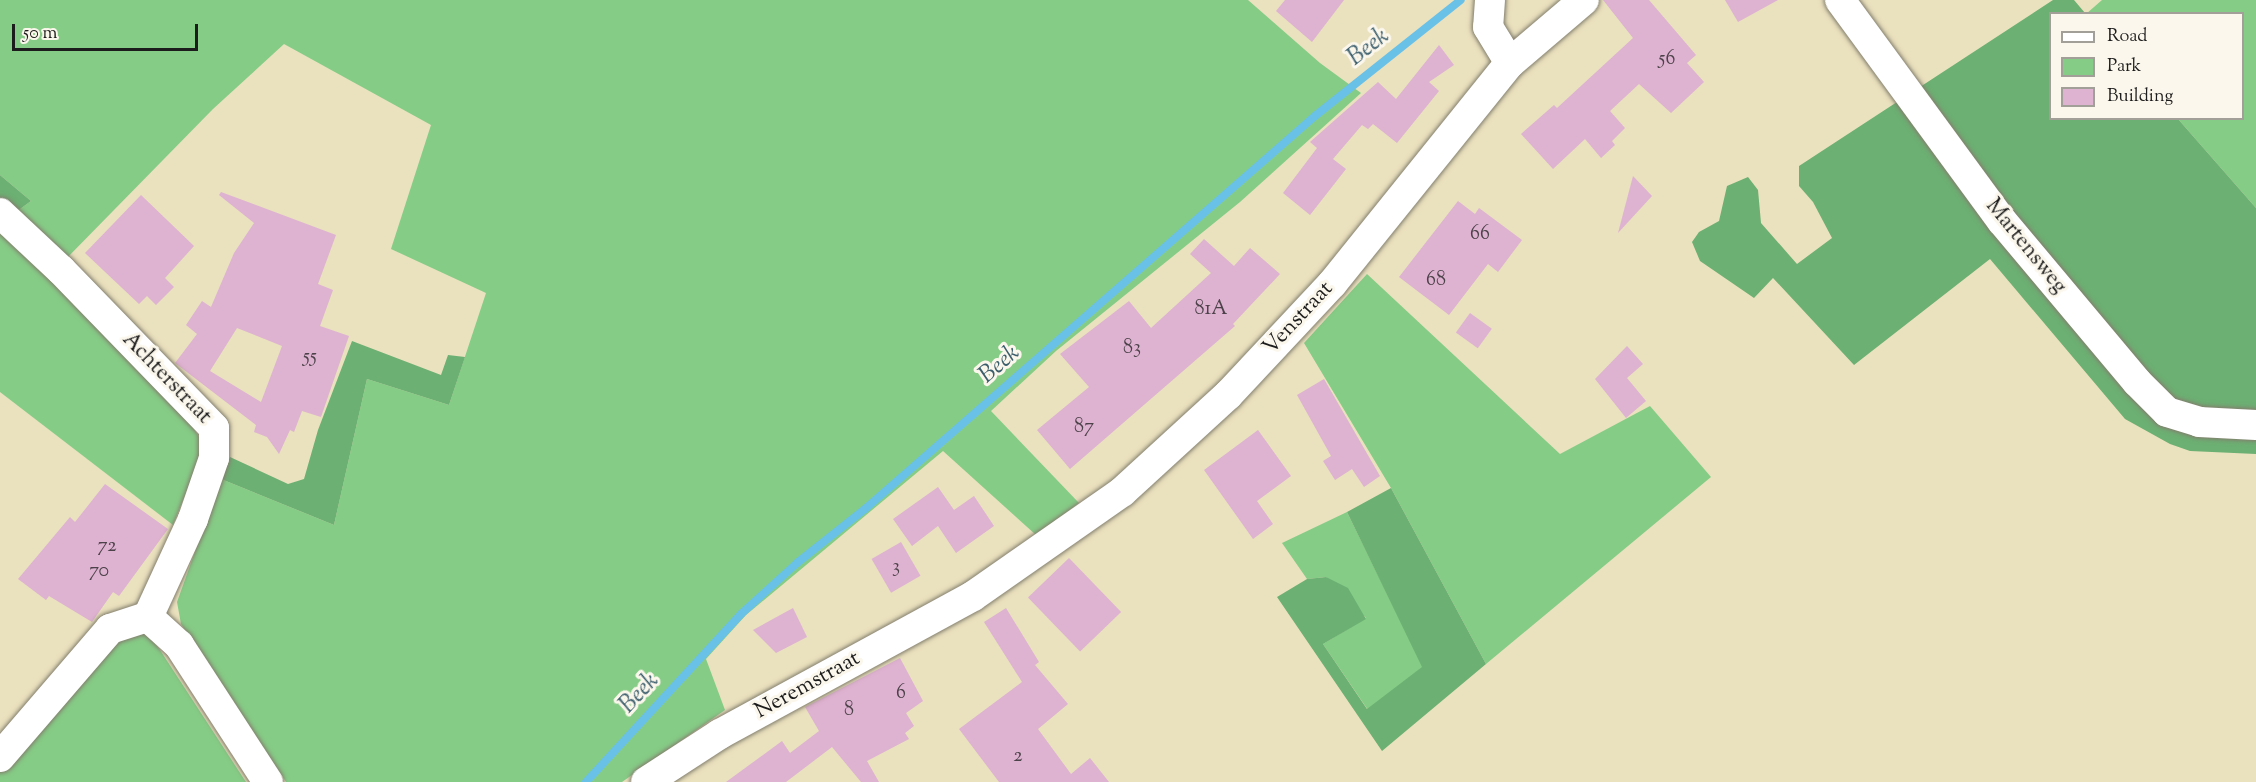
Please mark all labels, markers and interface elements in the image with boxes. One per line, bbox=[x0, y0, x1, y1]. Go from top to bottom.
scale bar bbox=[15, 12, 201, 50]
legend bbox=[2049, 12, 2244, 120]
text: 50 m bbox=[23, 21, 57, 47]
water label: Beek bbox=[1343, 23, 1395, 73]
text: Road bbox=[2107, 24, 2147, 50]
house number: 56 bbox=[1659, 47, 1675, 71]
text: Park bbox=[2107, 54, 2141, 80]
text: Building bbox=[2107, 84, 2173, 110]
street label: Martensweg bbox=[1979, 194, 2071, 300]
house number: 66 bbox=[1470, 222, 1490, 246]
house number: 68 bbox=[1426, 268, 1446, 292]
street label: Venstraat bbox=[1258, 277, 1340, 361]
house number: 81A bbox=[1194, 297, 1228, 321]
street label: Achterstraat bbox=[116, 328, 216, 430]
house number: 83 bbox=[1123, 336, 1141, 360]
water label: Beek bbox=[974, 340, 1026, 390]
house number: 55 bbox=[303, 345, 317, 369]
house number: 87 bbox=[1074, 415, 1094, 439]
house number: 72 bbox=[97, 534, 117, 558]
house number: 3 bbox=[892, 555, 900, 579]
house number: 70 bbox=[89, 559, 109, 583]
street label: Neremstraat bbox=[751, 646, 865, 726]
water label: Beek bbox=[614, 668, 666, 720]
house number: 6 bbox=[896, 681, 906, 705]
house number: 8 bbox=[844, 698, 854, 722]
house number: 2 bbox=[1013, 744, 1023, 768]

